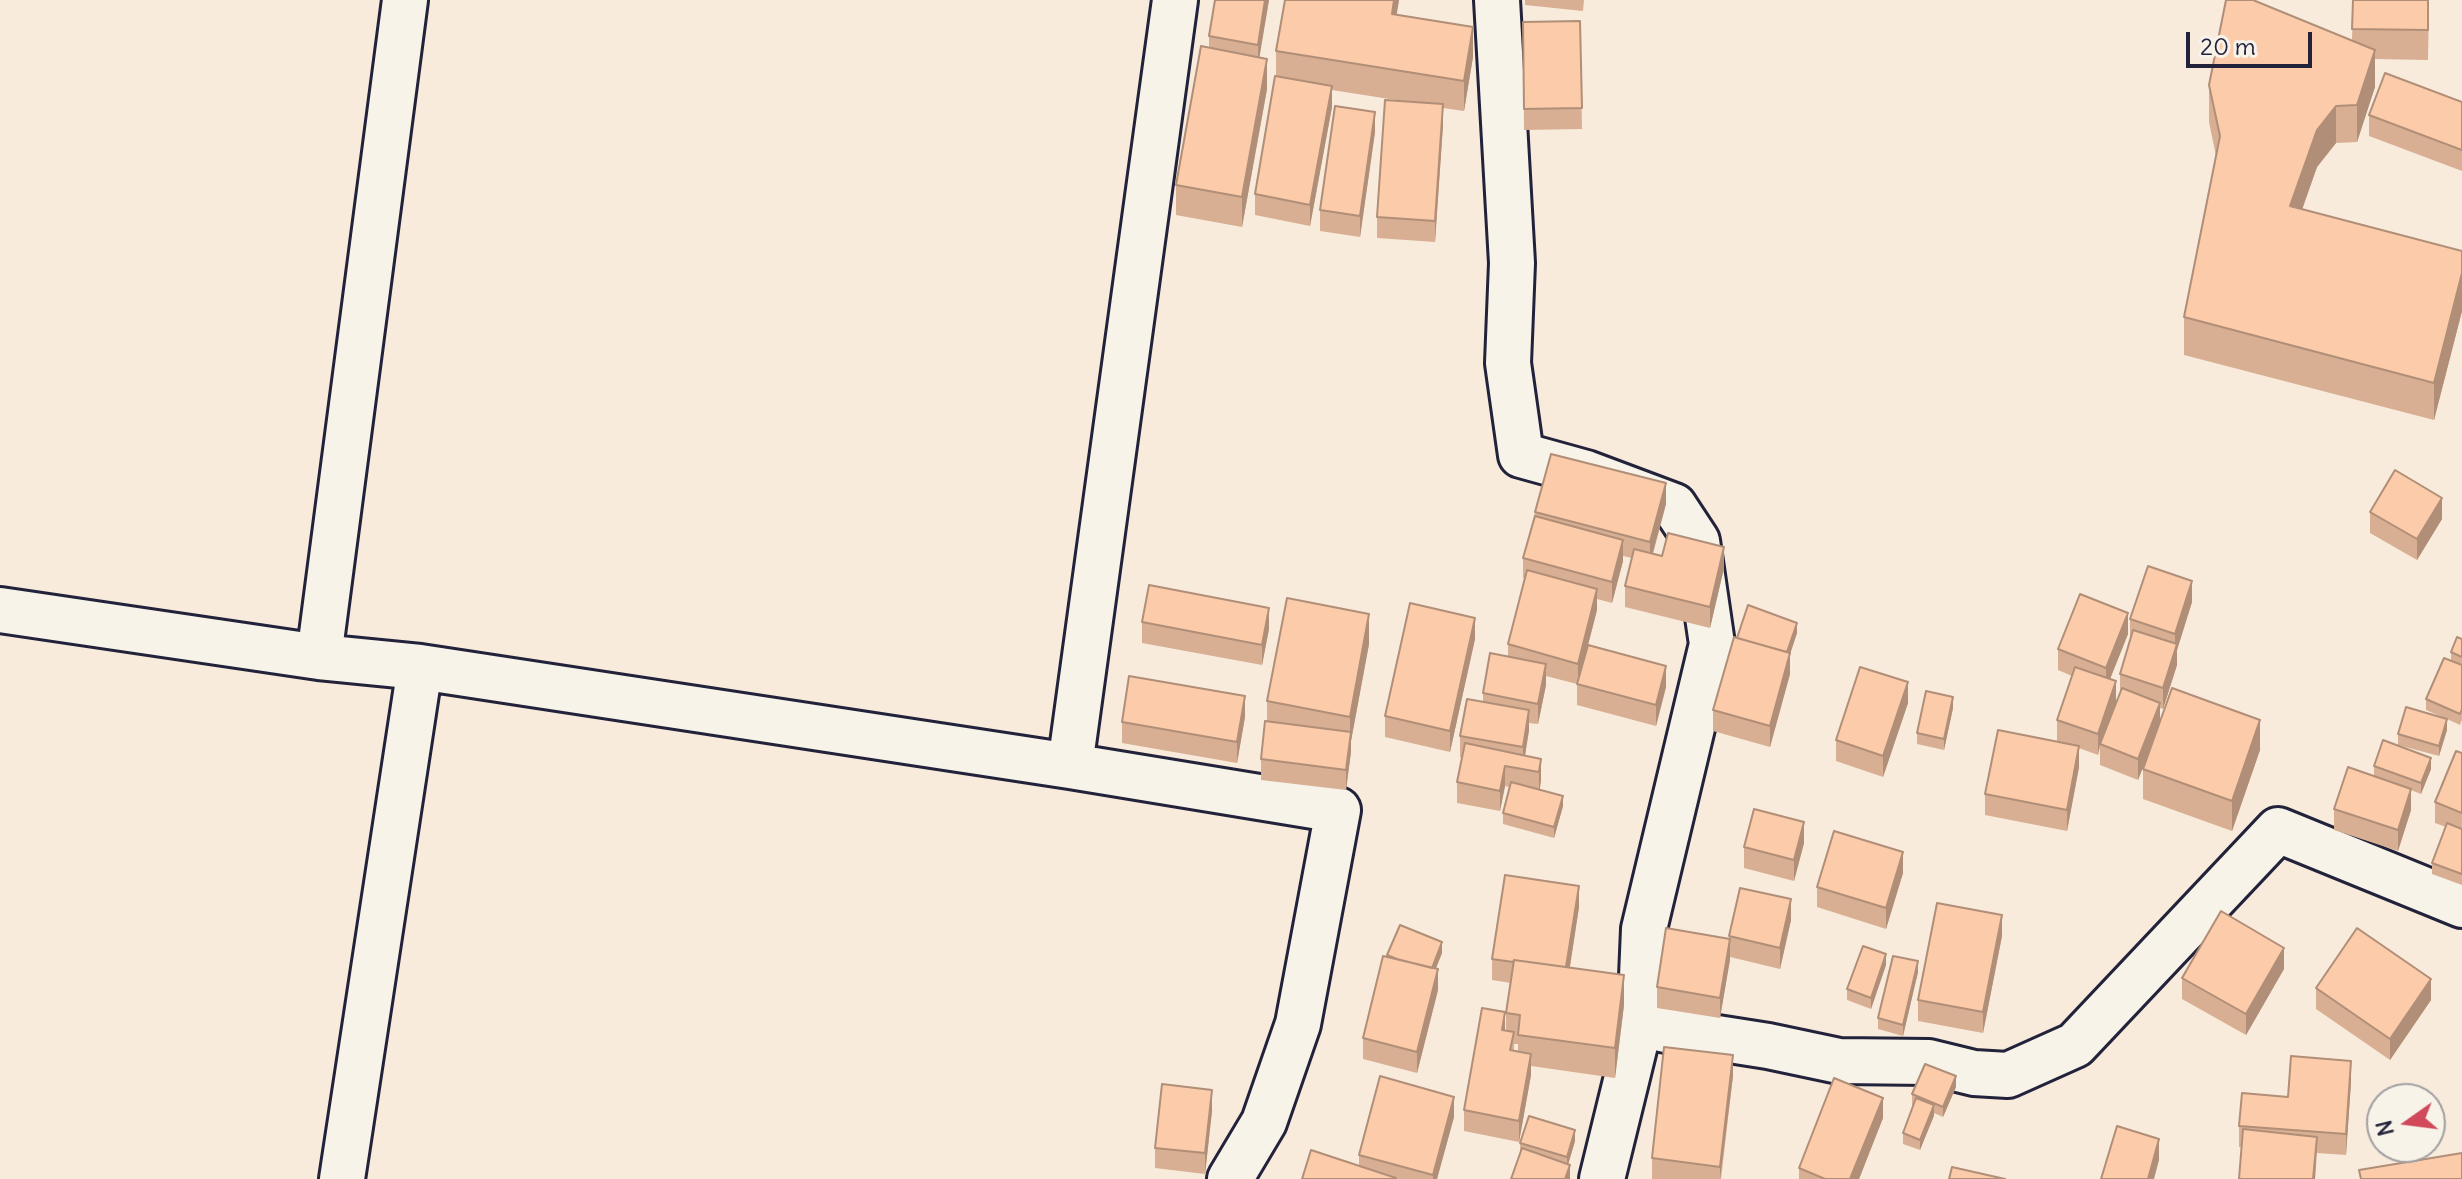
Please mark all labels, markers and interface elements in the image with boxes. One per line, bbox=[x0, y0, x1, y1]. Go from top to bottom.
scale bar bbox=[2190, 16, 2316, 66]
text: 20 m bbox=[2200, 31, 2256, 61]
north arrow bbox=[2366, 1083, 2446, 1163]
text: N bbox=[2369, 1118, 2400, 1139]

